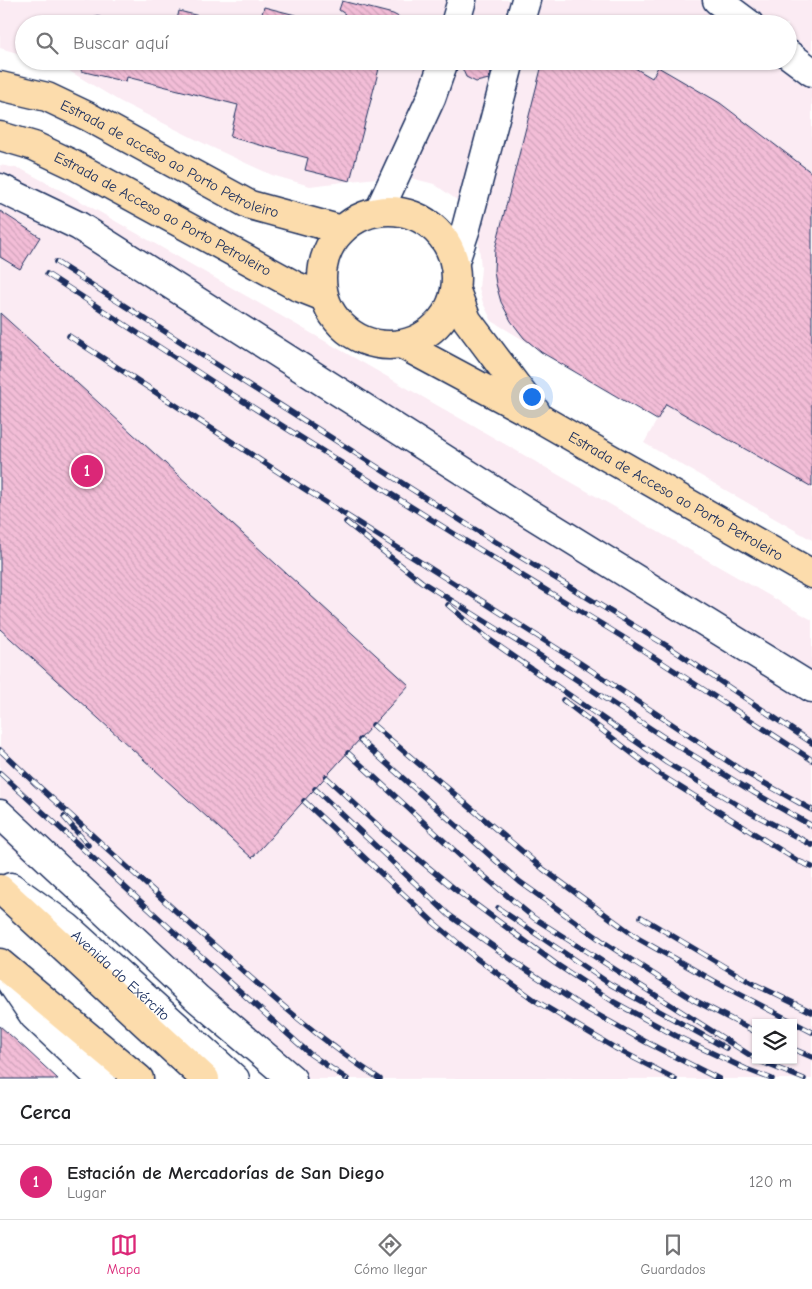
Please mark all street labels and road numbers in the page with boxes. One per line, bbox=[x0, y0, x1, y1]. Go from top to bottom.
street label: Estrada de acceso ao Porto Petroleiro bbox=[58, 96, 281, 221]
street label: Estrada de Acceso ao Porto Petroleiro bbox=[51, 148, 275, 280]
street label: Estrada de Acceso ao Porto Petroleiro bbox=[565, 428, 786, 565]
street label: Avenida do Exército bbox=[67, 926, 174, 1025]

